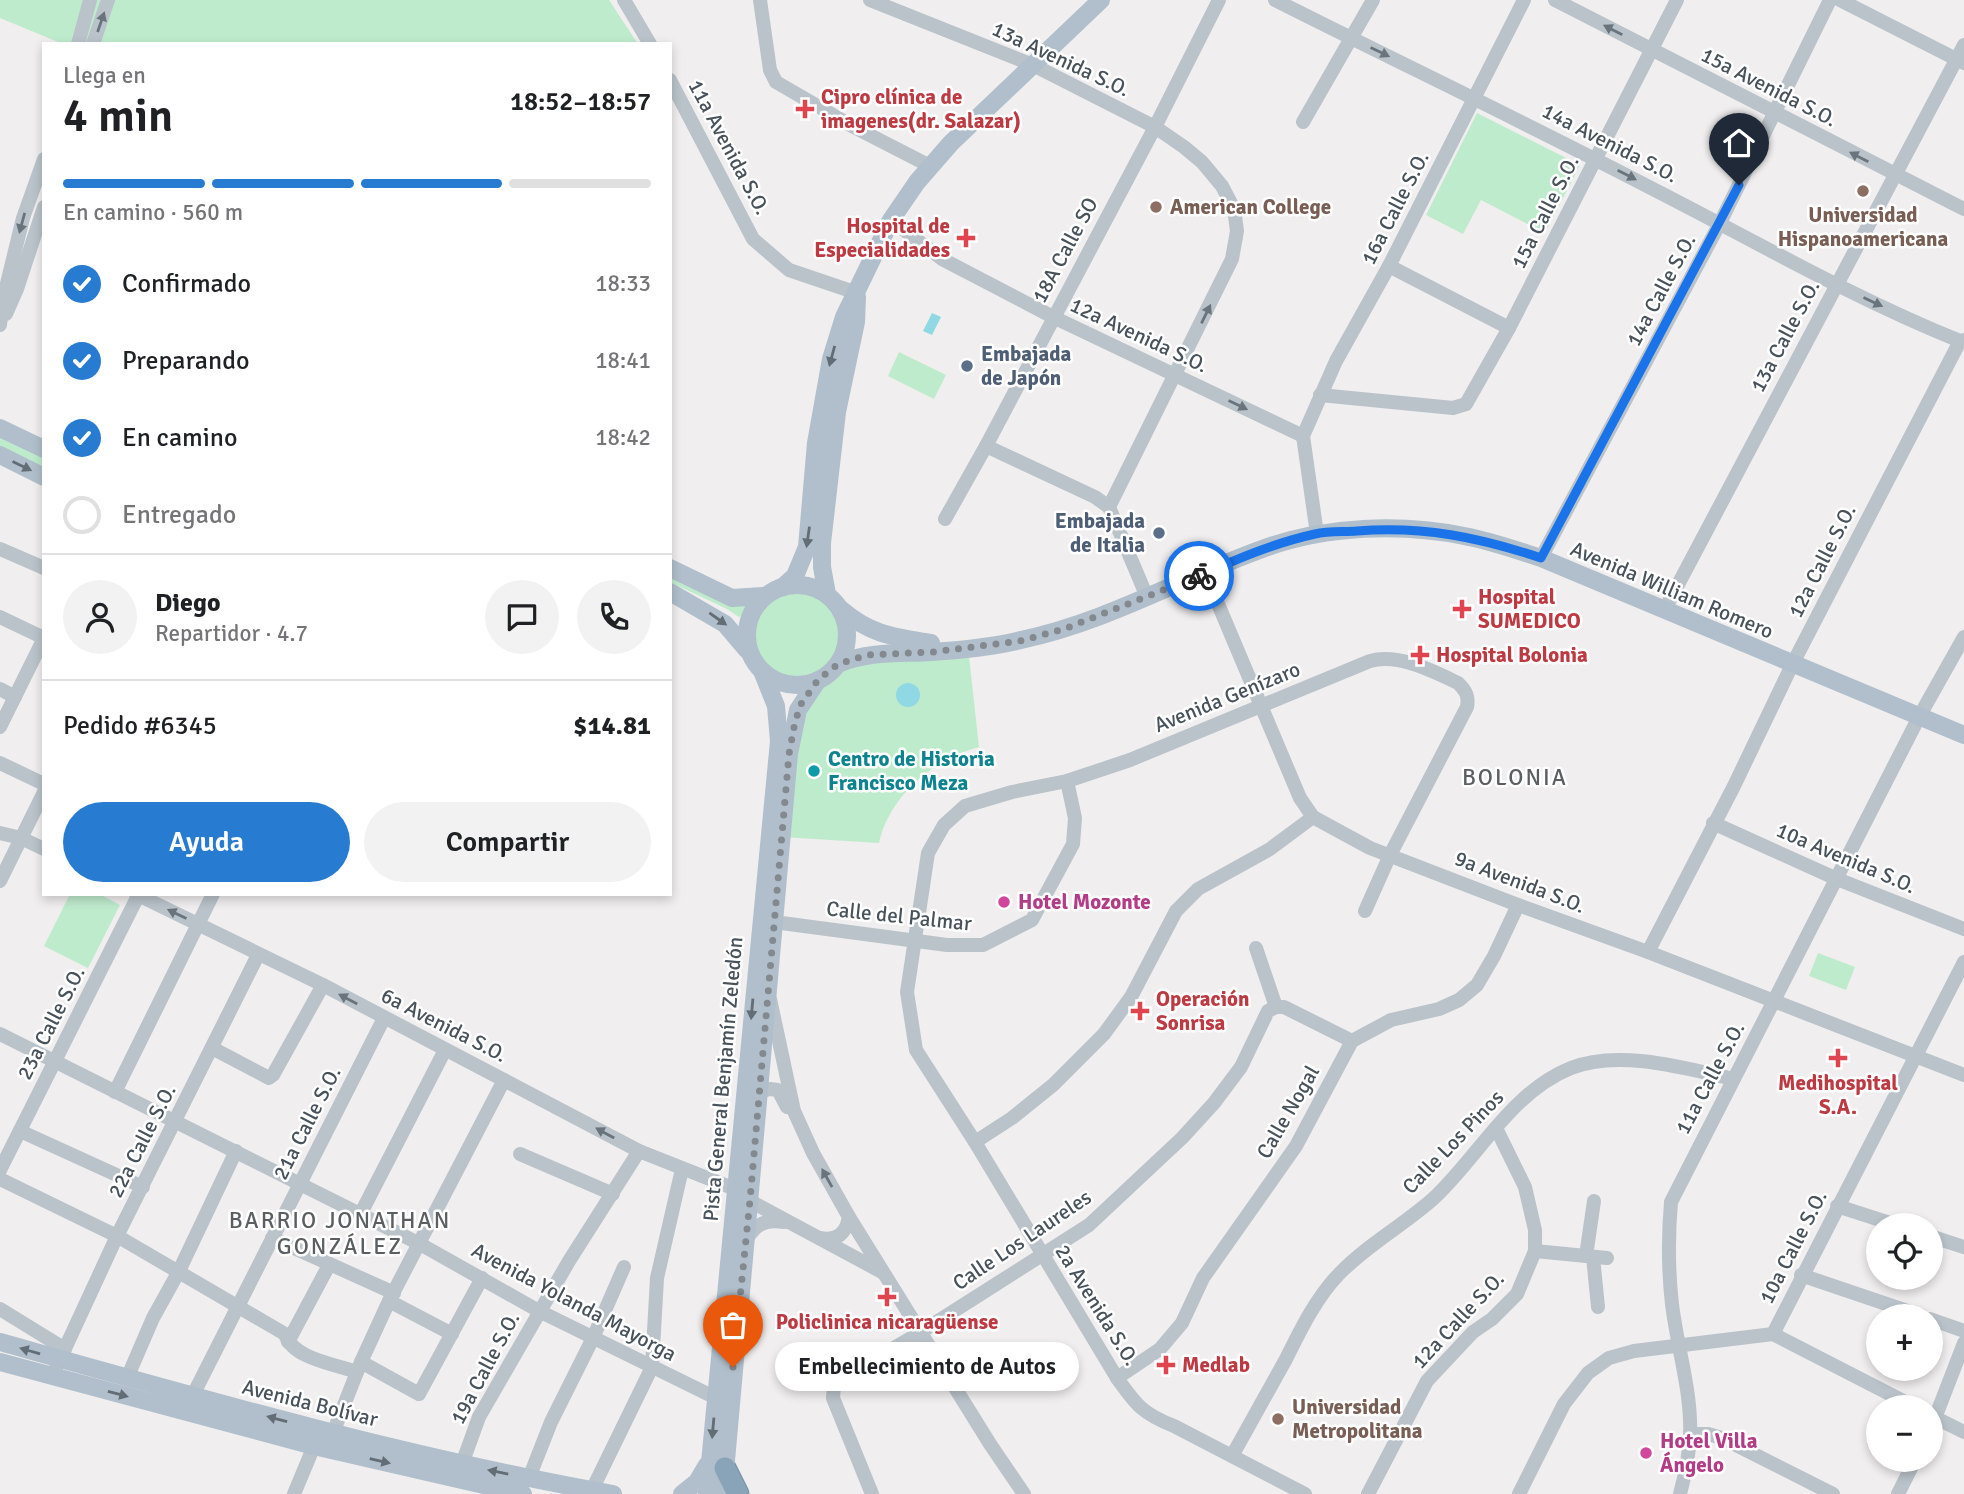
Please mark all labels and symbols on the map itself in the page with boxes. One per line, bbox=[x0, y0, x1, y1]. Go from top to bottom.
one-way arrow bbox=[96, 11, 107, 32]
street label: 13a Avenida S.O. bbox=[988, 16, 1134, 102]
one-way arrow bbox=[1603, 25, 1623, 36]
street label: 15a Avenida S.O. bbox=[1697, 42, 1841, 132]
one-way arrow bbox=[1370, 46, 1390, 58]
street label: 11a Avenida S.O. bbox=[683, 75, 775, 219]
place label: Cipro clínica de imagenes(dr. Salazar) bbox=[821, 84, 1021, 134]
street label: 14a Avenida S.O. bbox=[1538, 98, 1682, 188]
marker: Cipro clínica de imagenes(dr. Salazar) bbox=[795, 99, 815, 119]
pin bbox=[1709, 113, 1769, 185]
street label: 16a Calle S.O. bbox=[1355, 147, 1435, 269]
street label: 15a Calle S.O. bbox=[1505, 151, 1585, 273]
one-way arrow bbox=[1849, 151, 1869, 162]
one-way arrow bbox=[1617, 170, 1637, 181]
marker: Universidad Hispanoamericana bbox=[1855, 183, 1871, 199]
street label: 18A Calle SO bbox=[1026, 193, 1104, 307]
place label: American College bbox=[1170, 194, 1331, 220]
marker: American College bbox=[1148, 199, 1164, 215]
place label: Universidad Hispanoamericana bbox=[1778, 202, 1949, 252]
one-way arrow bbox=[16, 212, 27, 234]
place label: Hospital de Especialidades bbox=[814, 213, 950, 263]
marker: Hospital de Especialidades bbox=[956, 228, 976, 248]
street label: 14a Calle S.O. bbox=[1621, 229, 1701, 351]
street label: 13a Calle S.O. bbox=[1745, 275, 1825, 397]
street label: 12a Avenida S.O. bbox=[1066, 292, 1212, 378]
one-way arrow bbox=[1863, 296, 1883, 308]
one-way arrow bbox=[1201, 304, 1212, 324]
place label: Embajada de Japón bbox=[981, 341, 1071, 391]
one-way arrow bbox=[827, 346, 837, 367]
marker: Embajada de Japón bbox=[959, 358, 975, 374]
one-way arrow bbox=[1228, 399, 1248, 410]
one-way arrow bbox=[12, 461, 32, 472]
street label: 12a Calle S.O. bbox=[1782, 500, 1862, 622]
place label: Embajada de Italia bbox=[1055, 508, 1145, 558]
marker: Embajada de Italia bbox=[1151, 525, 1167, 541]
one-way arrow bbox=[802, 526, 813, 548]
street label: Avenida William Romero bbox=[1567, 535, 1777, 645]
courier bbox=[1164, 541, 1234, 611]
place label: Hospital SUMEDICO bbox=[1478, 584, 1581, 634]
marker: Hospital SUMEDICO bbox=[1452, 599, 1472, 619]
one-way arrow bbox=[709, 612, 727, 626]
place label: Hospital Bolonia bbox=[1436, 642, 1588, 668]
marker: Hospital Bolonia bbox=[1410, 645, 1430, 665]
street label: Avenida Genízaro bbox=[1150, 656, 1304, 738]
place label: Centro de Historia Francisco Meza bbox=[828, 746, 995, 796]
marker: Centro de Historia Francisco Meza bbox=[806, 763, 822, 779]
district label: BOLONIA bbox=[1462, 763, 1568, 792]
street label: 10a Avenida S.O. bbox=[1772, 817, 1920, 899]
street label: 9a Avenida S.O. bbox=[1451, 845, 1589, 919]
place label: Hotel Mozonte bbox=[1018, 889, 1151, 915]
marker: Hotel Mozonte bbox=[996, 894, 1012, 910]
street label: Calle del Palmar bbox=[825, 895, 973, 937]
one-way arrow bbox=[167, 909, 187, 920]
street label: Pista General Benjamín Zeledón bbox=[698, 936, 748, 1222]
street label: 23a Calle S.O. bbox=[11, 962, 91, 1084]
street label: 6a Avenida S.O. bbox=[377, 982, 511, 1068]
place label: Operación Sonrisa bbox=[1156, 986, 1249, 1036]
one-way arrow bbox=[338, 993, 357, 1005]
one-way arrow bbox=[746, 998, 757, 1020]
marker: Operación Sonrisa bbox=[1130, 1001, 1150, 1021]
street label: 11a Calle S.O. bbox=[1670, 1017, 1750, 1139]
marker: Medihospital S.A. bbox=[1828, 1048, 1848, 1068]
street label: Calle Nogal bbox=[1251, 1061, 1325, 1163]
street label: 21a Calle S.O. bbox=[267, 1062, 347, 1184]
place label: Medihospital S.A. bbox=[1778, 1070, 1898, 1120]
street label: 22a Calle S.O. bbox=[102, 1080, 182, 1202]
street label: Calle Los Pinos bbox=[1397, 1085, 1509, 1199]
one-way arrow bbox=[596, 1127, 615, 1139]
one-way arrow bbox=[821, 1168, 833, 1188]
street label: Calle Los Laureles bbox=[948, 1184, 1096, 1296]
street label: 10a Calle S.O. bbox=[1753, 1186, 1833, 1308]
district label: BARRIO JONATHAN GONZÁLEZ bbox=[229, 1206, 451, 1261]
street label: Avenida Yolanda Mayorga bbox=[467, 1237, 681, 1367]
street label: 2a Avenida S.O. bbox=[1049, 1240, 1145, 1370]
street label: 12a Calle S.O. bbox=[1406, 1266, 1510, 1374]
marker: Policlinica nicaragüense bbox=[877, 1287, 897, 1307]
pin bbox=[703, 1295, 763, 1367]
street label: 19a Calle S.O. bbox=[445, 1307, 525, 1429]
place label: Policlinica nicaragüense bbox=[776, 1309, 998, 1335]
callout: Embellecimiento de Autos bbox=[775, 1342, 1080, 1392]
one-way arrow bbox=[20, 1345, 41, 1355]
place label: Medlab bbox=[1182, 1352, 1250, 1378]
marker: Medlab bbox=[1156, 1355, 1176, 1375]
street label: Avenida Bolívar bbox=[239, 1374, 381, 1432]
one-way arrow bbox=[108, 1389, 129, 1399]
place label: Universidad Metropolitana bbox=[1292, 1394, 1423, 1444]
marker: Universidad Metropolitana bbox=[1270, 1411, 1286, 1427]
one-way arrow bbox=[265, 1413, 287, 1424]
one-way arrow bbox=[707, 1417, 718, 1439]
place label: Hotel Villa Ángelo bbox=[1660, 1428, 1758, 1478]
marker: Hotel Villa Ángelo bbox=[1638, 1445, 1654, 1461]
one-way arrow bbox=[370, 1456, 392, 1467]
one-way arrow bbox=[487, 1466, 509, 1477]

